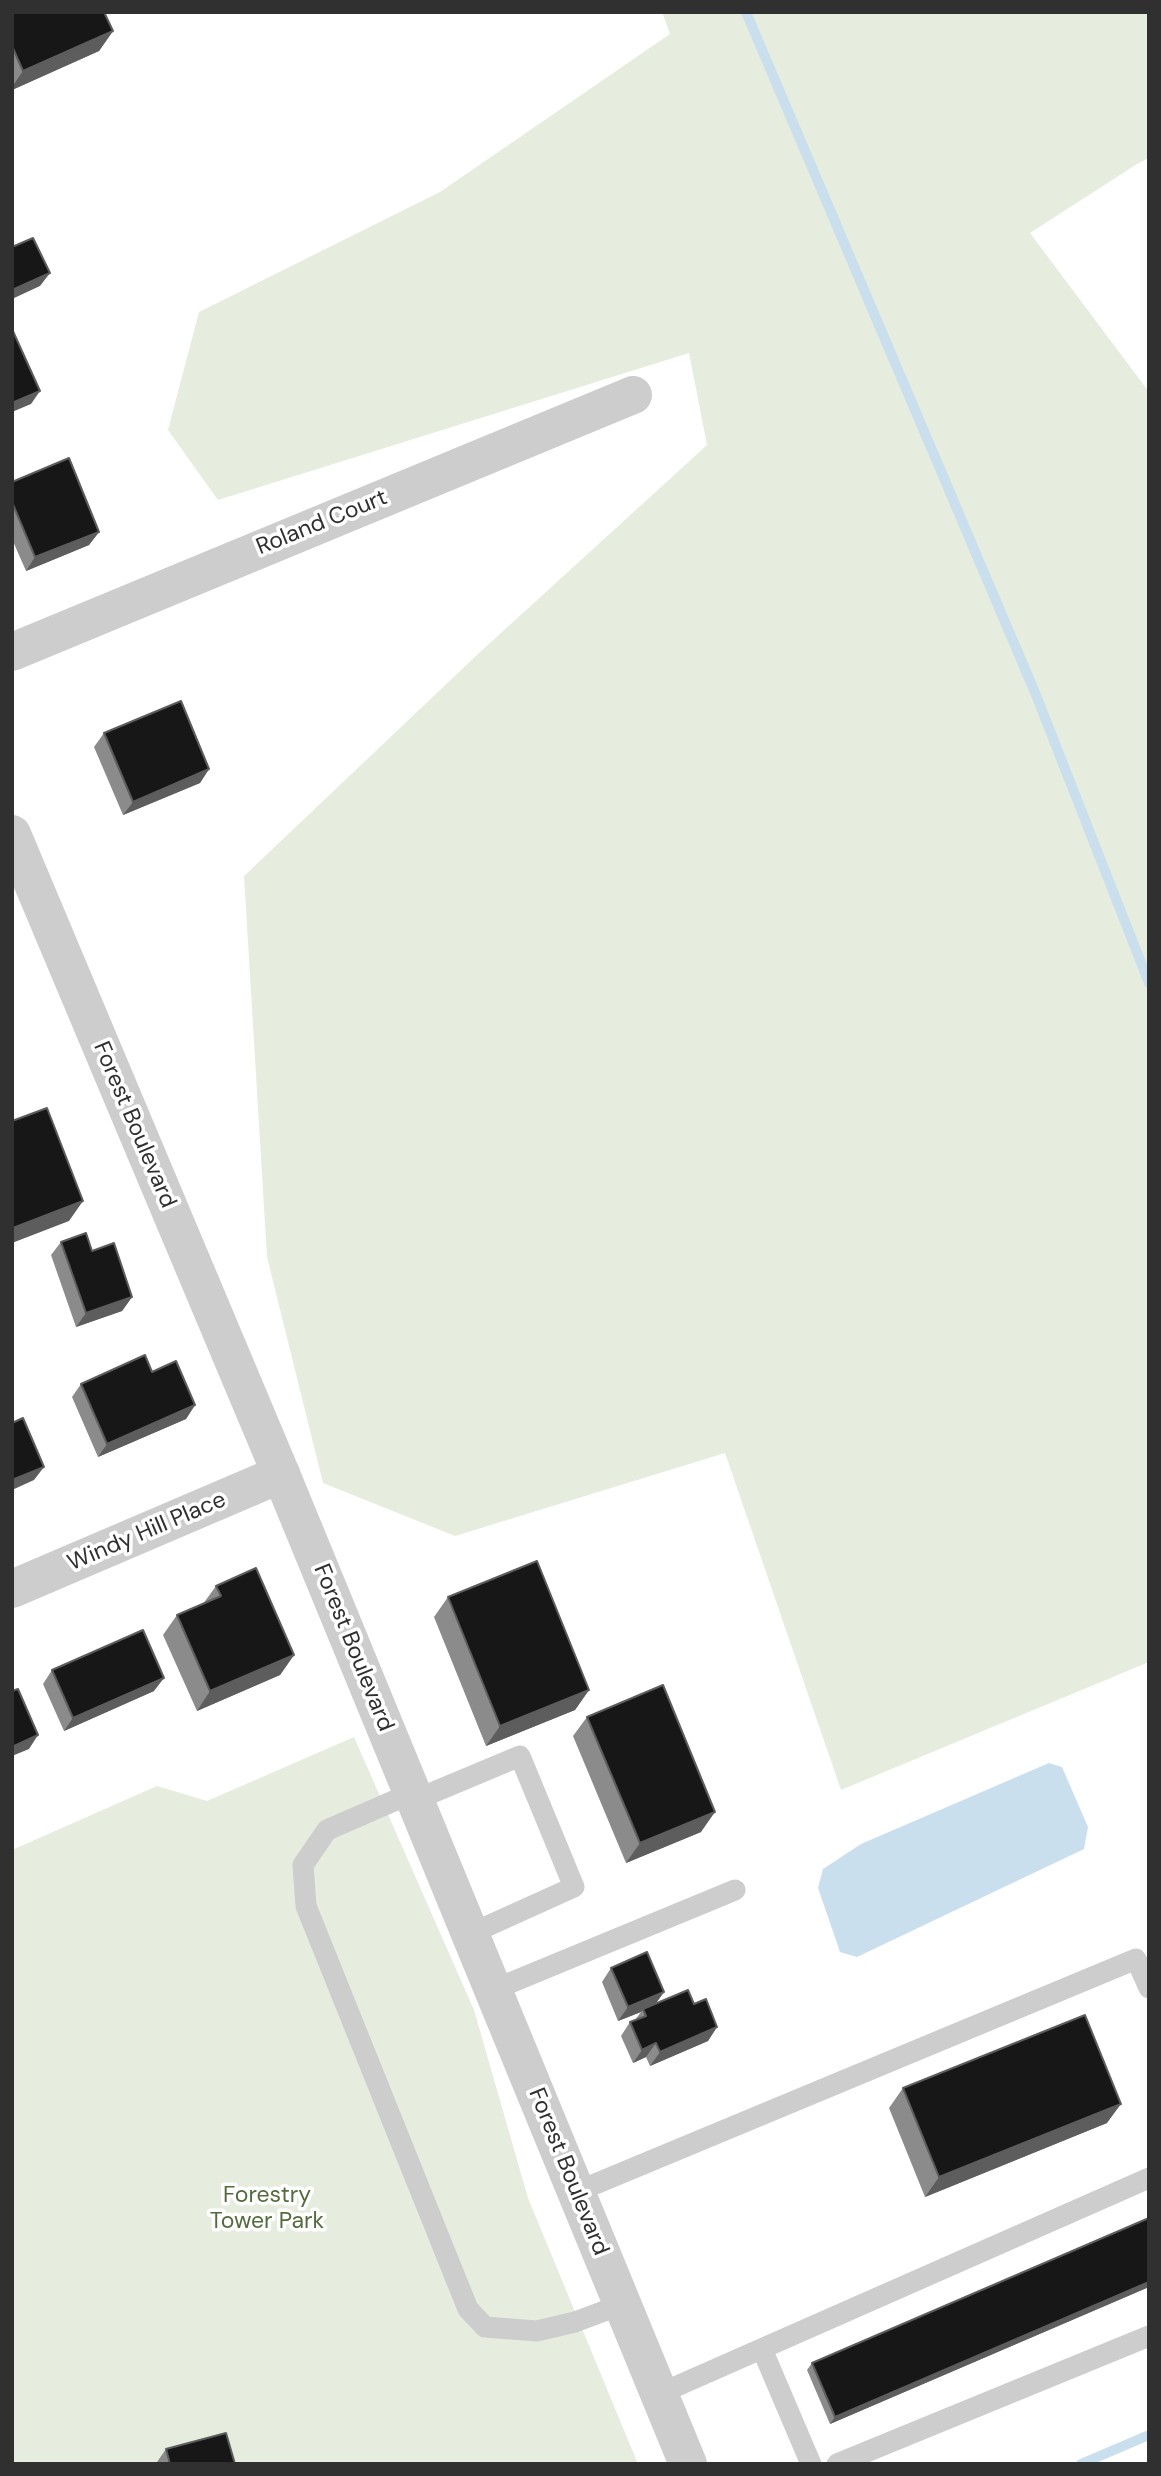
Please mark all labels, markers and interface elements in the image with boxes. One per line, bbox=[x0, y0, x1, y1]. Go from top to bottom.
street label: Roland Court bbox=[252, 484, 392, 562]
street label: Forest Boulevard bbox=[87, 1038, 181, 1212]
street label: Windy Hill Place bbox=[64, 1486, 230, 1578]
street label: Forest Boulevard bbox=[307, 1560, 399, 1736]
street label: Forest Boulevard bbox=[522, 2084, 614, 2260]
park label: Forestry Tower Park bbox=[210, 2182, 324, 2236]

